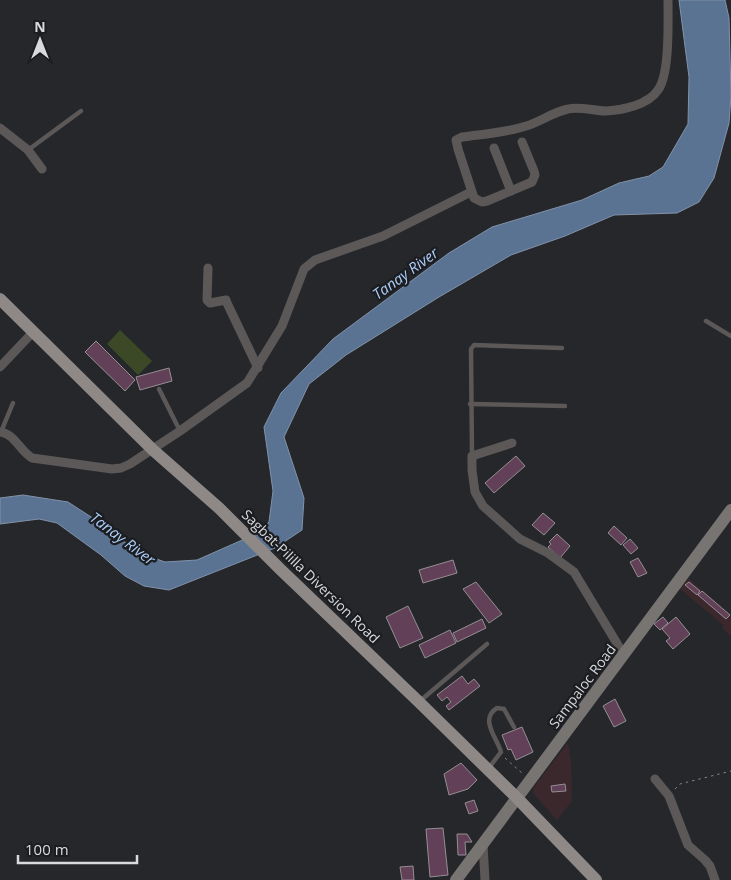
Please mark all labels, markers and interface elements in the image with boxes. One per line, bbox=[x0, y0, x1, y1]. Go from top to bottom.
north arrow bbox=[15, 15, 65, 65]
text: N bbox=[34, 17, 46, 36]
water label: Tanay River bbox=[368, 242, 443, 304]
street label: Sagbat-Pililla Diversion Road bbox=[238, 505, 384, 647]
water label: Tanay River bbox=[86, 507, 160, 570]
street label: Sampaloc Road bbox=[544, 640, 620, 732]
scale bar bbox=[18, 832, 136, 864]
text: 100 m bbox=[25, 839, 69, 859]

